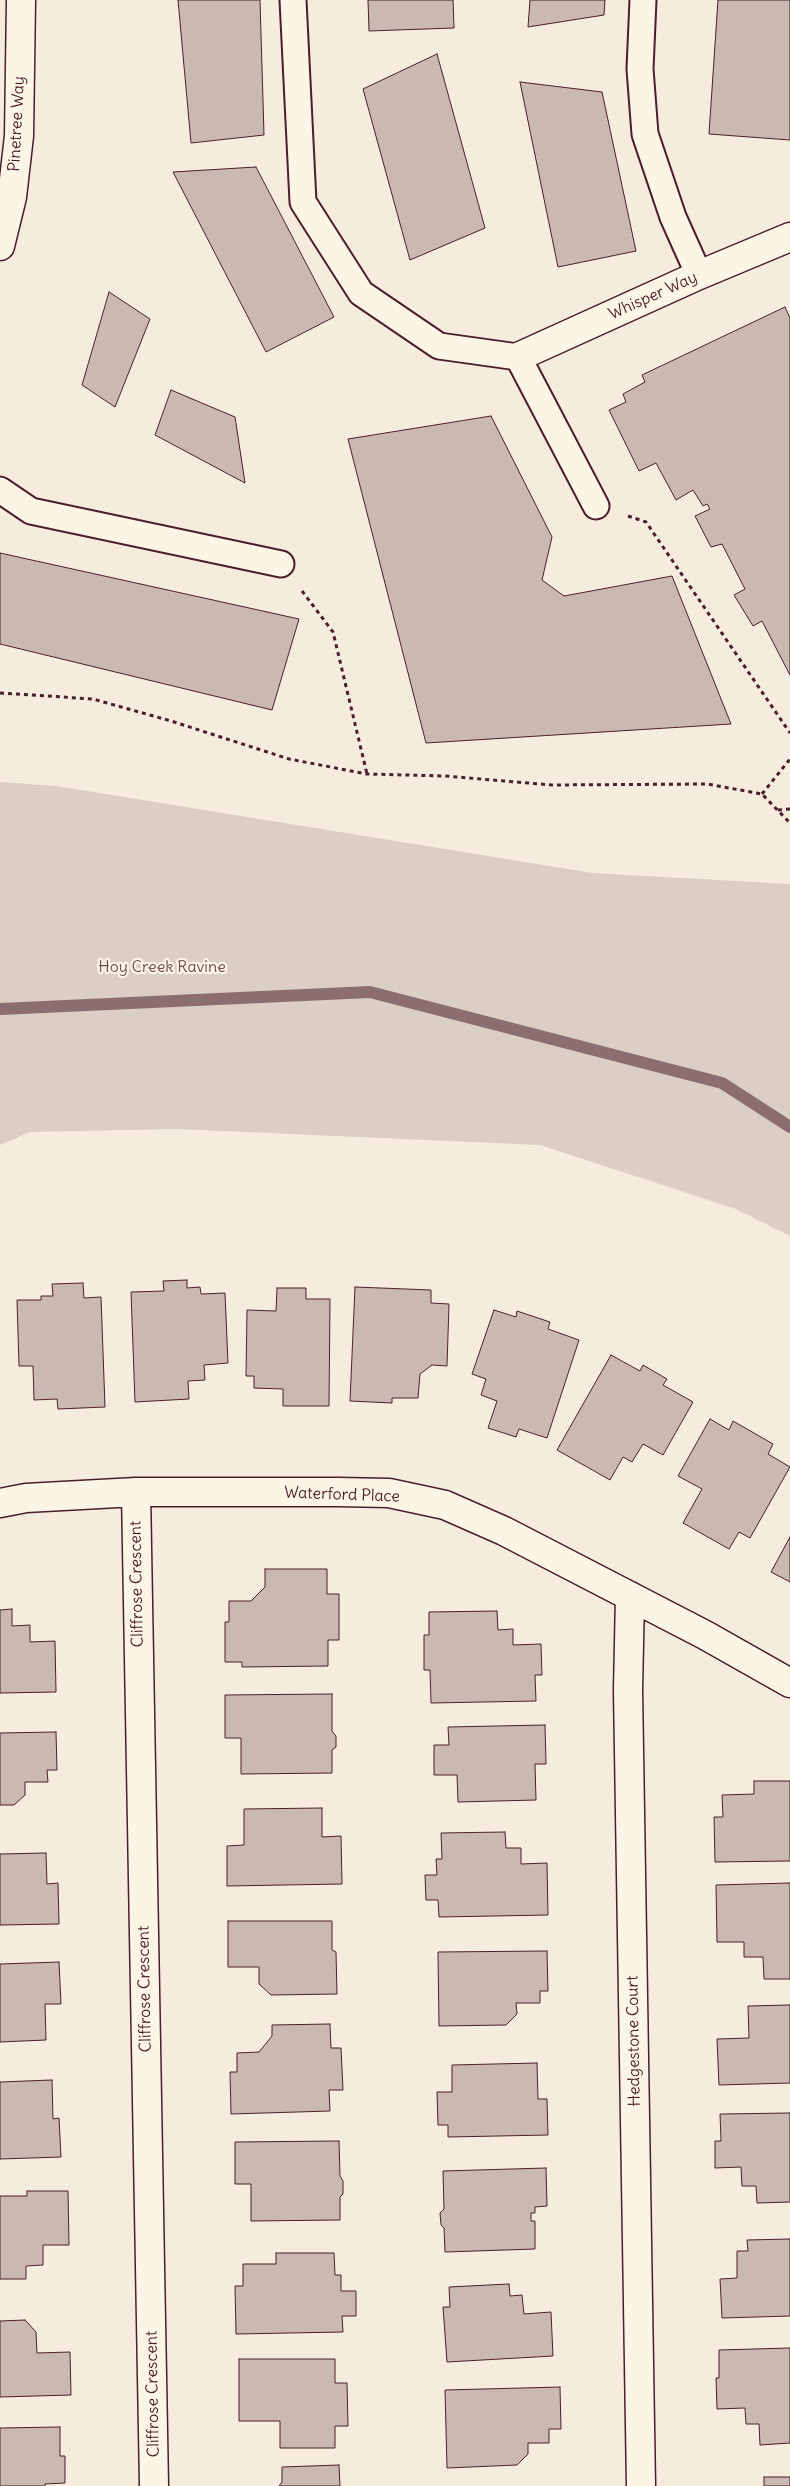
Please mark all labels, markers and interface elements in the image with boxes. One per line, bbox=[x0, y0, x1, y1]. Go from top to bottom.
street label: Pinetree Way bbox=[5, 76, 29, 172]
street label: Whisper Way bbox=[606, 268, 700, 324]
park label: Hoy Creek Ravine bbox=[98, 957, 226, 977]
street label: Waterford Place bbox=[284, 1483, 400, 1507]
street label: Cliffrose Crescent bbox=[126, 1521, 148, 1647]
street label: Cliffrose Crescent bbox=[134, 1926, 156, 2052]
street label: Hedgestone Court bbox=[623, 1975, 645, 2107]
street label: Cliffrose Crescent bbox=[142, 2331, 164, 2457]

